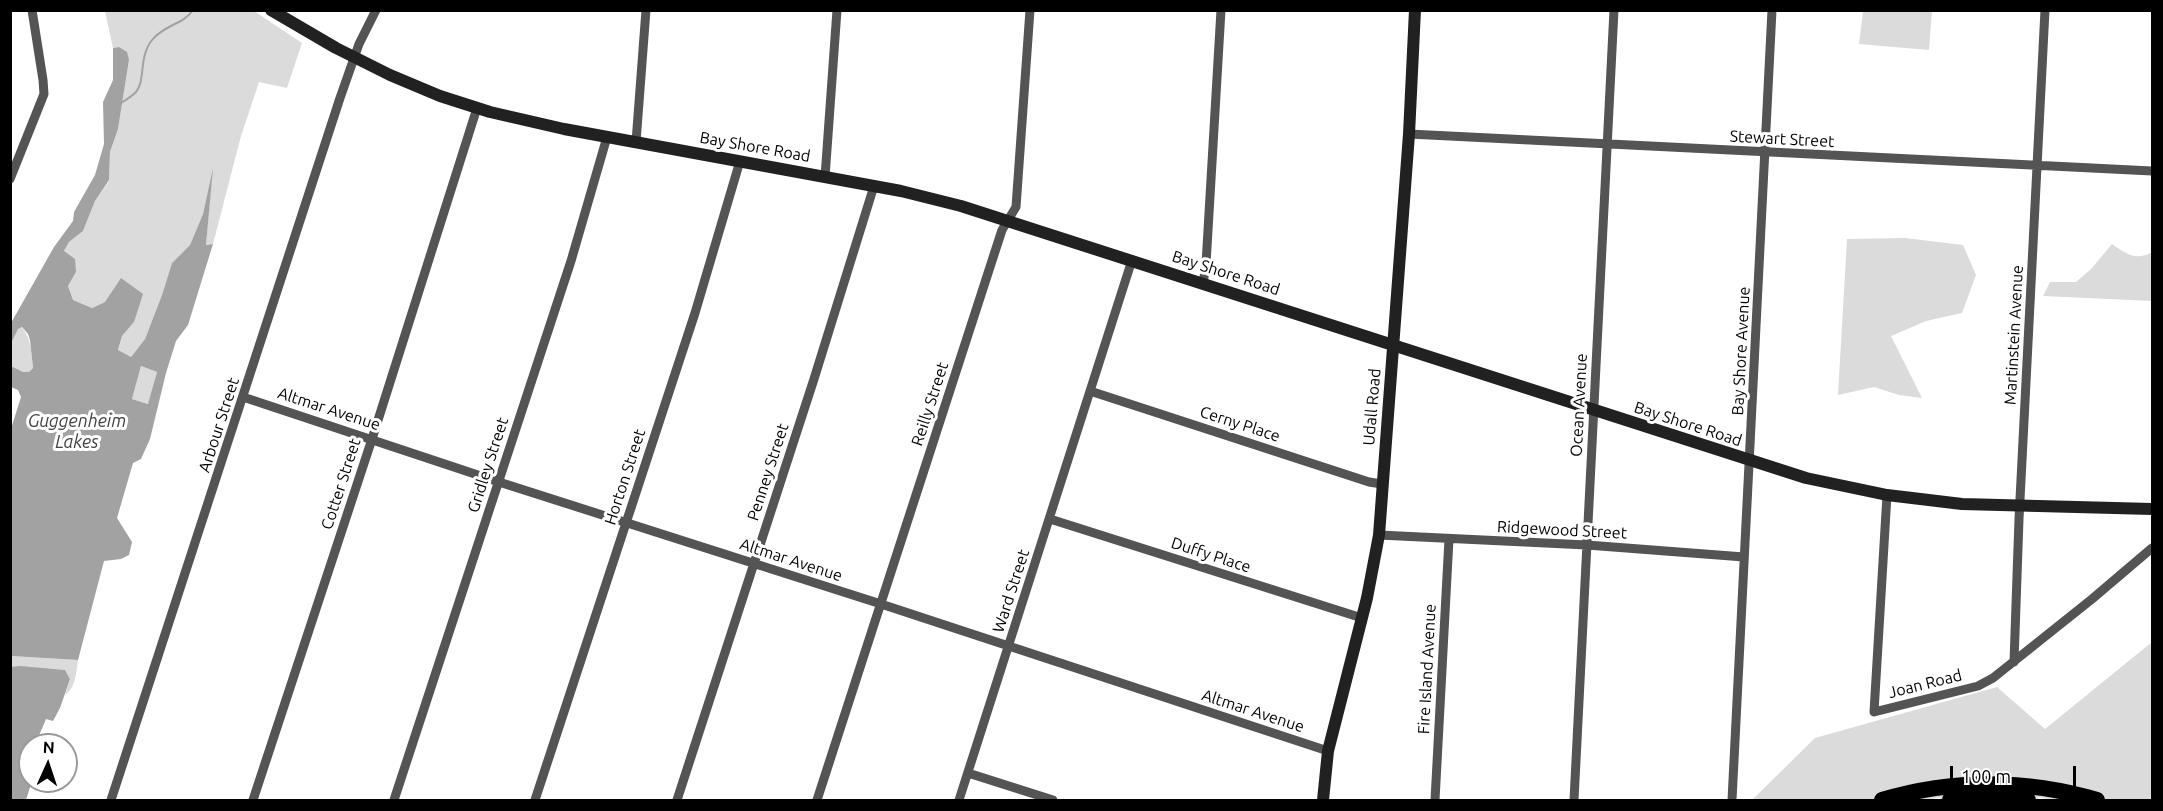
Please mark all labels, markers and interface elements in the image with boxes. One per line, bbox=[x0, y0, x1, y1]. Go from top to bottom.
street label: Stewart Street bbox=[1729, 127, 1835, 151]
street label: Bay Shore Road bbox=[698, 128, 812, 166]
street label: Bay Shore Road bbox=[1170, 247, 1282, 299]
street label: Martinstein Avenue bbox=[2001, 265, 2027, 405]
street label: Bay Shore Avenue bbox=[1728, 286, 1754, 416]
street label: Ocean Avenue bbox=[1567, 353, 1591, 457]
street label: Reilly Street bbox=[907, 360, 953, 448]
street label: Udall Road bbox=[1359, 368, 1385, 446]
street label: Arbour Street bbox=[195, 375, 243, 475]
street label: Altmar Avenue bbox=[275, 383, 383, 435]
street label: Bay Shore Road bbox=[1632, 398, 1744, 450]
street label: Cerny Place bbox=[1197, 402, 1283, 446]
water label: Guggenheim Lakes bbox=[28, 410, 126, 452]
street label: Gridley Street bbox=[464, 415, 512, 515]
street label: Penney Street bbox=[743, 421, 793, 523]
street label: Horton Street bbox=[600, 427, 650, 527]
street label: Cotter Street bbox=[317, 436, 365, 532]
street label: Ridgewood Street bbox=[1497, 517, 1627, 543]
street label: Duffy Place bbox=[1169, 533, 1253, 577]
street label: Altmar Avenue bbox=[737, 534, 845, 586]
street label: Ward Street bbox=[989, 547, 1033, 635]
street label: Fire Island Avenue bbox=[1414, 603, 1440, 735]
street label: Joan Road bbox=[1886, 666, 1964, 702]
street label: Altmar Avenue bbox=[1199, 685, 1307, 737]
north arrow bbox=[18, 733, 78, 793]
text: N bbox=[42, 738, 55, 756]
scale bar bbox=[1953, 754, 2079, 792]
text: 100 m bbox=[1961, 766, 2011, 786]

